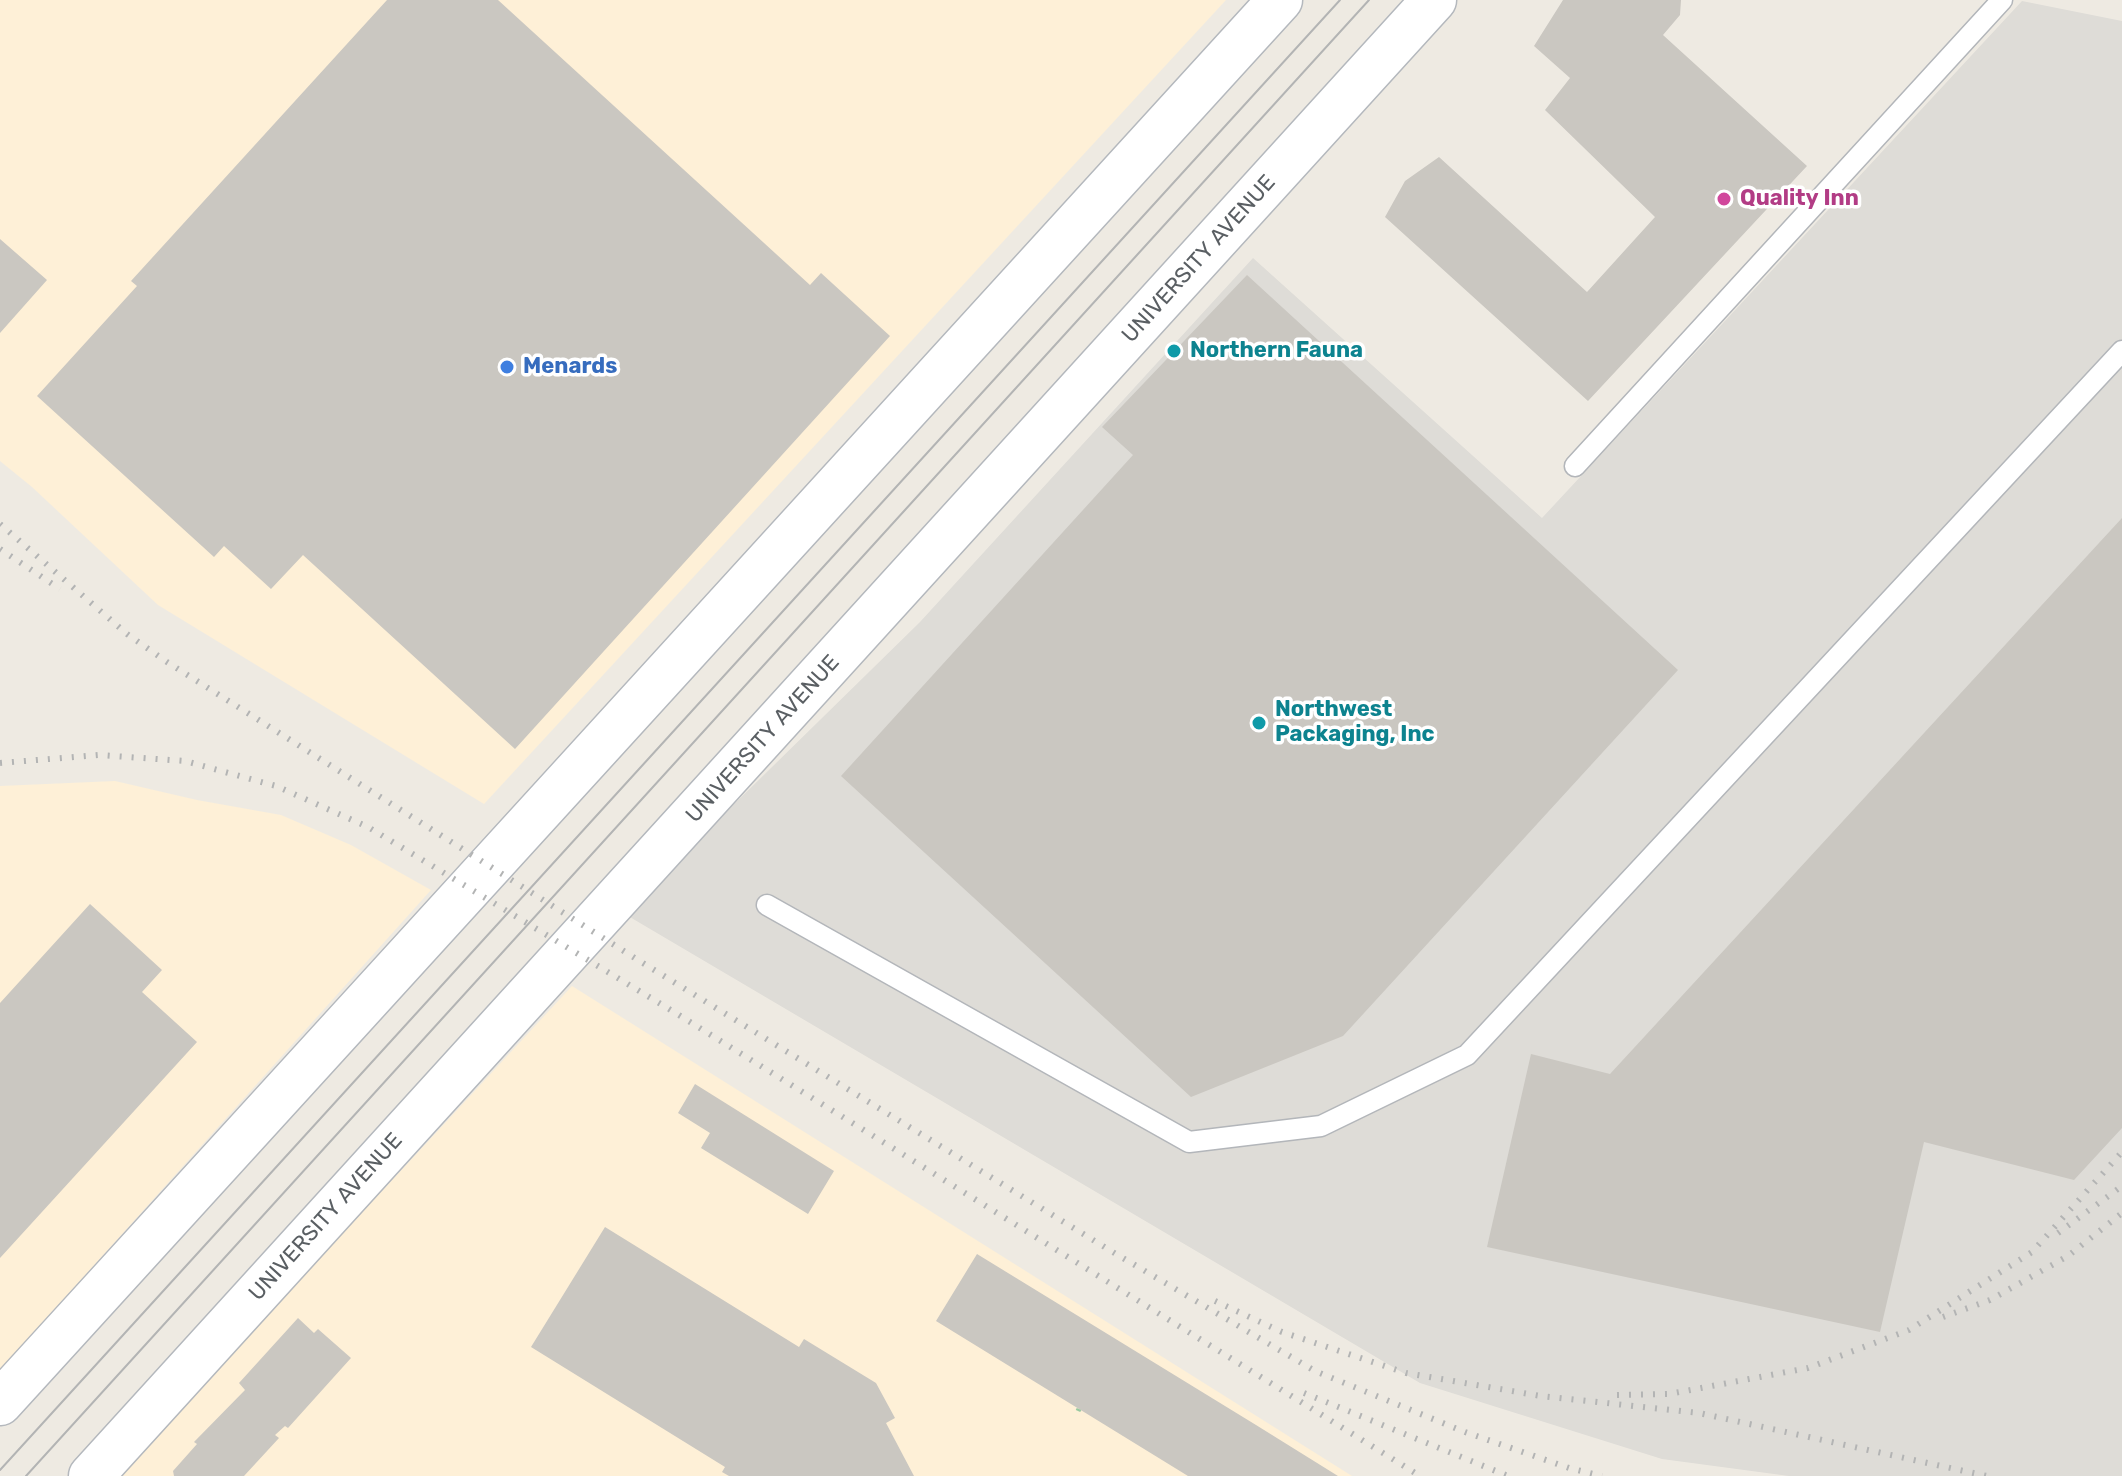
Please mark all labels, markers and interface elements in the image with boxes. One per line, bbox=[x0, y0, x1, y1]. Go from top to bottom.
street label: UNIVERSITY AVENUE bbox=[1117, 170, 1281, 348]
place label: Quality Inn bbox=[1740, 186, 1859, 212]
marker: Quality Inn bbox=[1715, 190, 1733, 208]
place label: Northern Fauna bbox=[1190, 338, 1363, 364]
marker: Northern Fauna bbox=[1165, 342, 1183, 360]
place label: Menards bbox=[523, 354, 617, 380]
marker: Menards bbox=[498, 358, 516, 376]
street label: UNIVERSITY AVENUE bbox=[681, 650, 845, 828]
place label: Northwest Packaging, Inc bbox=[1275, 697, 1435, 748]
marker: Northwest Packaging, Inc bbox=[1250, 714, 1268, 732]
street label: UNIVERSITY AVENUE bbox=[244, 1128, 408, 1306]

